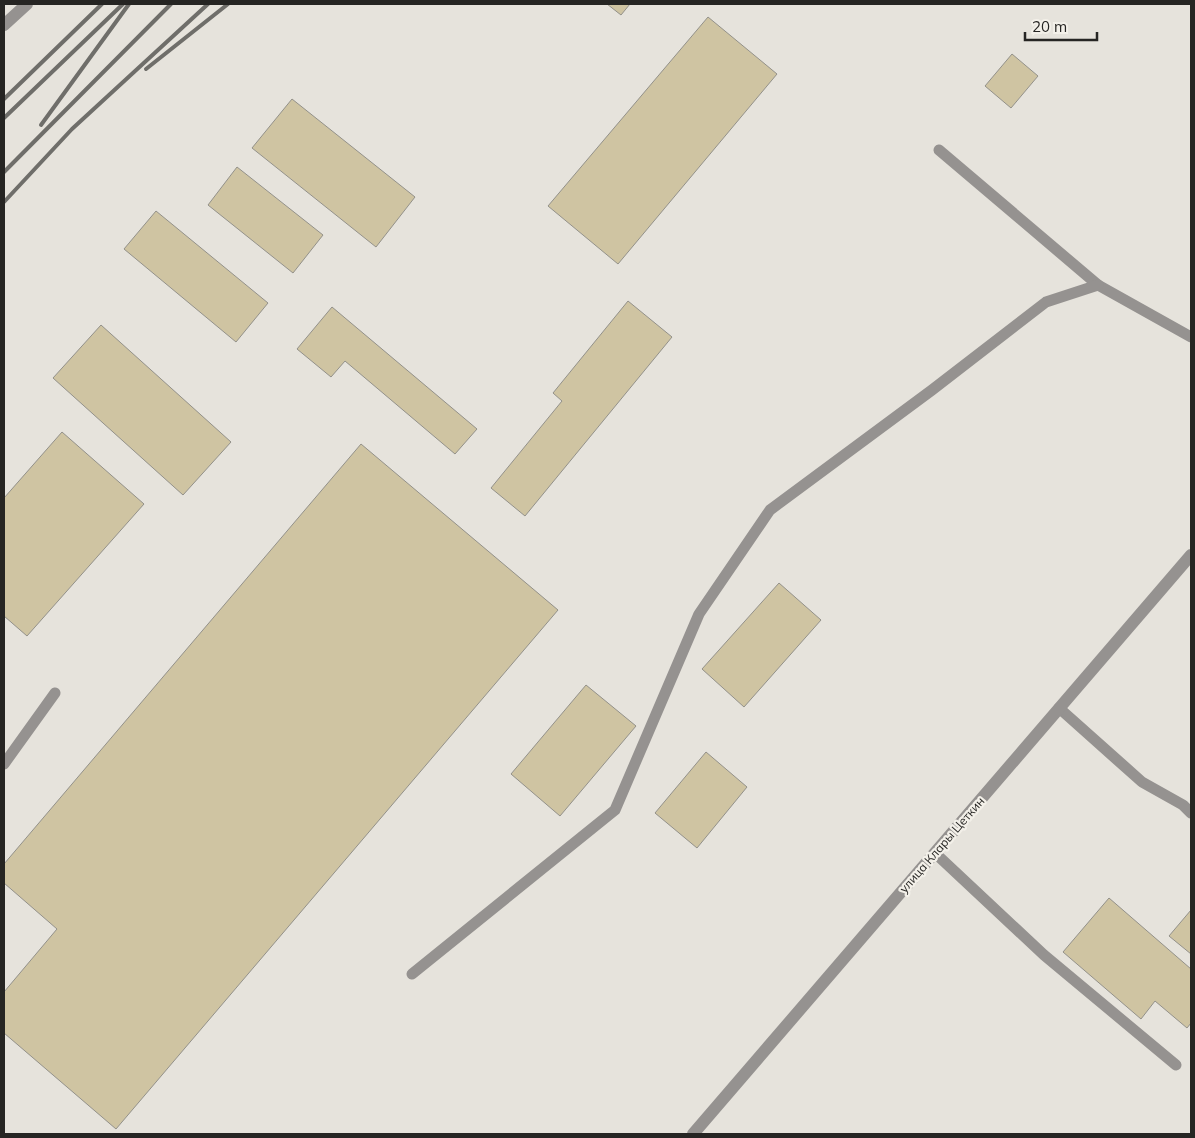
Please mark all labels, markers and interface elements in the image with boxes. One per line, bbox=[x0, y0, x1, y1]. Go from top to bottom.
scale bar bbox=[1025, 10, 1098, 42]
text: 20 m bbox=[1032, 17, 1067, 36]
street label: улица Клары Цеткин bbox=[896, 794, 987, 896]

